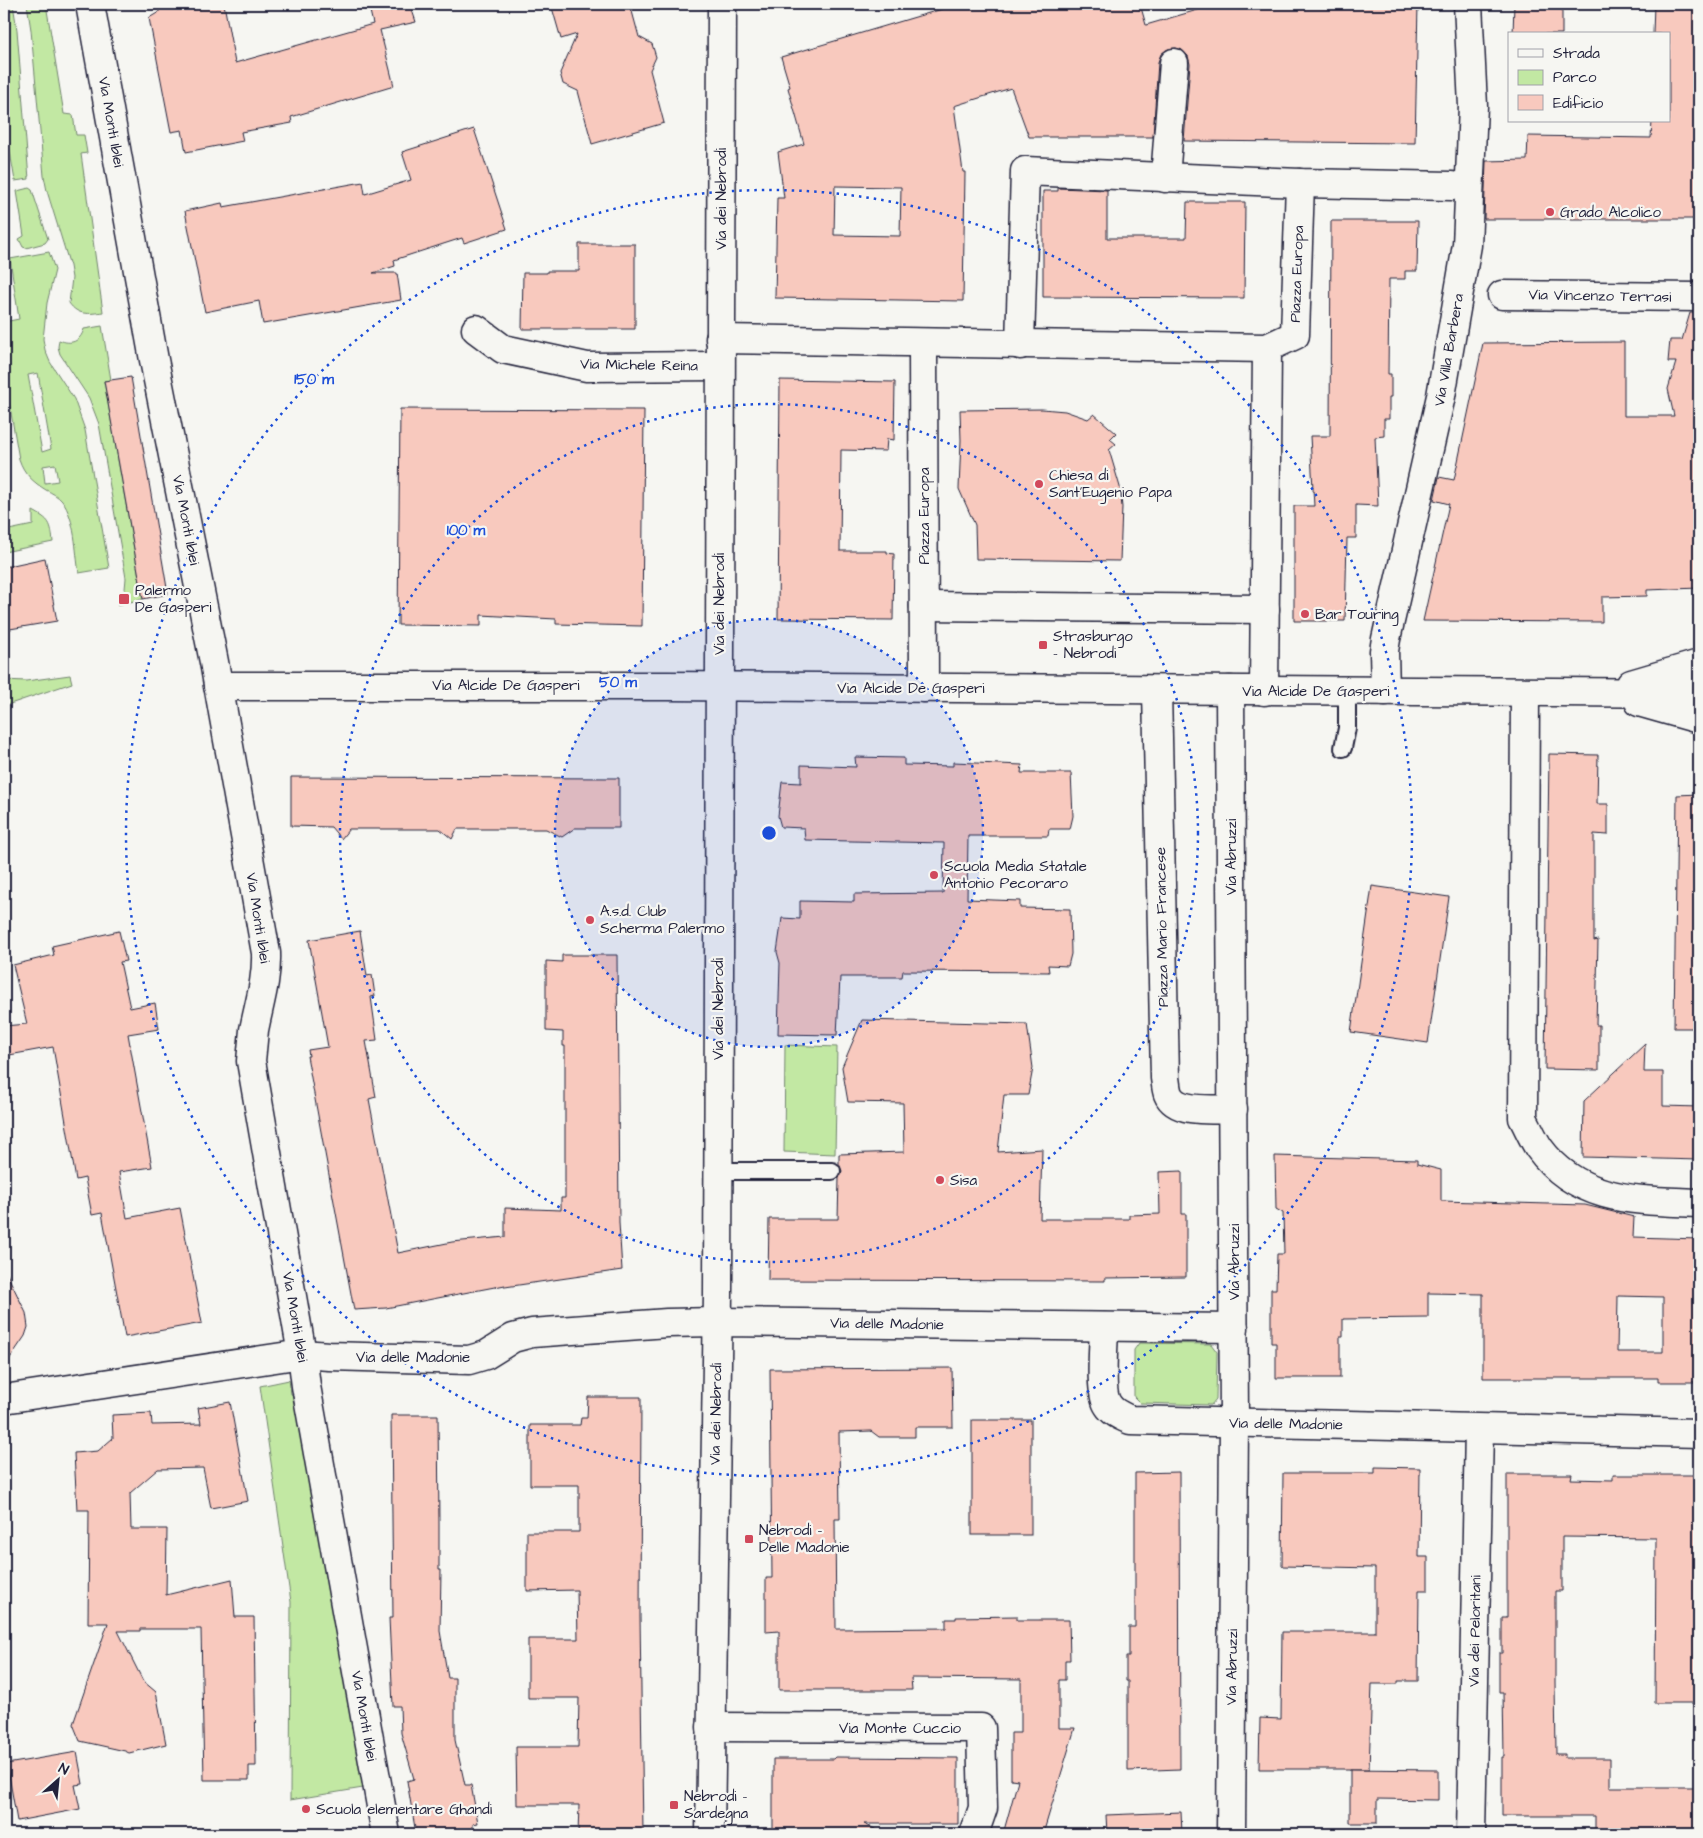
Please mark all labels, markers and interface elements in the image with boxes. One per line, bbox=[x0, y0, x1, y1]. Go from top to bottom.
legend bbox=[1508, 32, 1670, 122]
text: Strada bbox=[1553, 43, 1600, 64]
text: Parco bbox=[1553, 67, 1597, 88]
street label: Via Monti Iblei bbox=[93, 75, 129, 170]
text: Edificio bbox=[1553, 93, 1604, 114]
street label: Via dei Nebrodi bbox=[711, 147, 732, 250]
place label: Grado Alcolico bbox=[1560, 202, 1661, 223]
marker: Grado Alcolico bbox=[1544, 206, 1556, 218]
street label: Piazza Europa bbox=[1285, 225, 1309, 323]
street label: Via Vincenzo Terrasi bbox=[1528, 284, 1672, 308]
street label: Via Villa Barbera bbox=[1429, 292, 1469, 408]
street label: Via Michele Reina bbox=[580, 353, 698, 377]
text: 150 m bbox=[294, 369, 334, 390]
place label: Chiesa di Sant'Eugenio Papa bbox=[1049, 465, 1172, 504]
street label: Piazza Europa bbox=[914, 467, 935, 565]
street label: Via Monti Iblei bbox=[167, 473, 205, 568]
marker: Chiesa di Sant'Eugenio Papa bbox=[1033, 478, 1045, 490]
text: 100 m bbox=[447, 520, 486, 541]
street label: Via dei Nebrodi bbox=[709, 552, 730, 655]
place label: Palermo De Gasperi bbox=[135, 580, 212, 618]
marker: Palermo De Gasperi bbox=[117, 592, 131, 606]
place label: Bar Touring bbox=[1315, 604, 1399, 626]
marker: Bar Touring bbox=[1299, 608, 1311, 620]
place label: Strasburgo - Nebrodi bbox=[1053, 626, 1133, 664]
marker: Strasburgo - Nebrodi bbox=[1037, 639, 1049, 651]
text: 50 m bbox=[599, 672, 637, 693]
street label: Via Alcide De Gasperi bbox=[432, 675, 580, 696]
street label: Via Alcide De Gasperi bbox=[837, 678, 985, 699]
street label: Via Alcide De Gasperi bbox=[1242, 681, 1390, 702]
street label: Via Abruzzi bbox=[1221, 818, 1242, 895]
centre of rings bbox=[760, 824, 778, 842]
street label: Piazza Mario Francese bbox=[1150, 847, 1174, 1007]
place label: Scuola Media Statale Antonio Pecoraro bbox=[944, 856, 1087, 894]
marker: Scuola Media Statale Antonio Pecoraro bbox=[928, 869, 940, 881]
street label: Via Monti Iblei bbox=[240, 871, 276, 966]
place label: A.s.d. Club Scherma Palermo bbox=[600, 901, 725, 939]
marker: A.s.d. Club Scherma Palermo bbox=[584, 914, 596, 926]
street label: Via dei Nebrodi bbox=[708, 957, 729, 1060]
place label: Sisa bbox=[950, 1170, 977, 1191]
marker: Sisa bbox=[934, 1174, 946, 1186]
street label: Via Abruzzi bbox=[1224, 1223, 1245, 1300]
street label: Via Monti Iblei bbox=[277, 1270, 313, 1365]
street label: Via delle Madonie bbox=[830, 1313, 944, 1335]
street label: Via delle Madonie bbox=[356, 1347, 470, 1368]
street label: Via dei Nebrodi bbox=[705, 1362, 727, 1465]
street label: Via delle Madonie bbox=[1229, 1413, 1343, 1435]
place label: Nebrodi - Delle Madonie bbox=[759, 1520, 850, 1558]
marker: Nebrodi - Delle Madonie bbox=[743, 1533, 755, 1545]
street label: Via dei Peloritani bbox=[1464, 1574, 1486, 1687]
street label: Via Abruzzi bbox=[1221, 1628, 1243, 1705]
street label: Via Monti Iblei bbox=[346, 1669, 382, 1764]
street label: Via Monte Cuccio bbox=[839, 1718, 961, 1739]
north arrow bbox=[32, 1756, 82, 1806]
text: N bbox=[55, 1758, 72, 1780]
place label: Nebrodi - Sardegna bbox=[684, 1786, 749, 1825]
place label: Scuola elementare Ghandi bbox=[316, 1799, 493, 1820]
marker: Nebrodi - Sardegna bbox=[668, 1799, 680, 1811]
marker: Scuola elementare Ghandi bbox=[300, 1803, 312, 1815]

